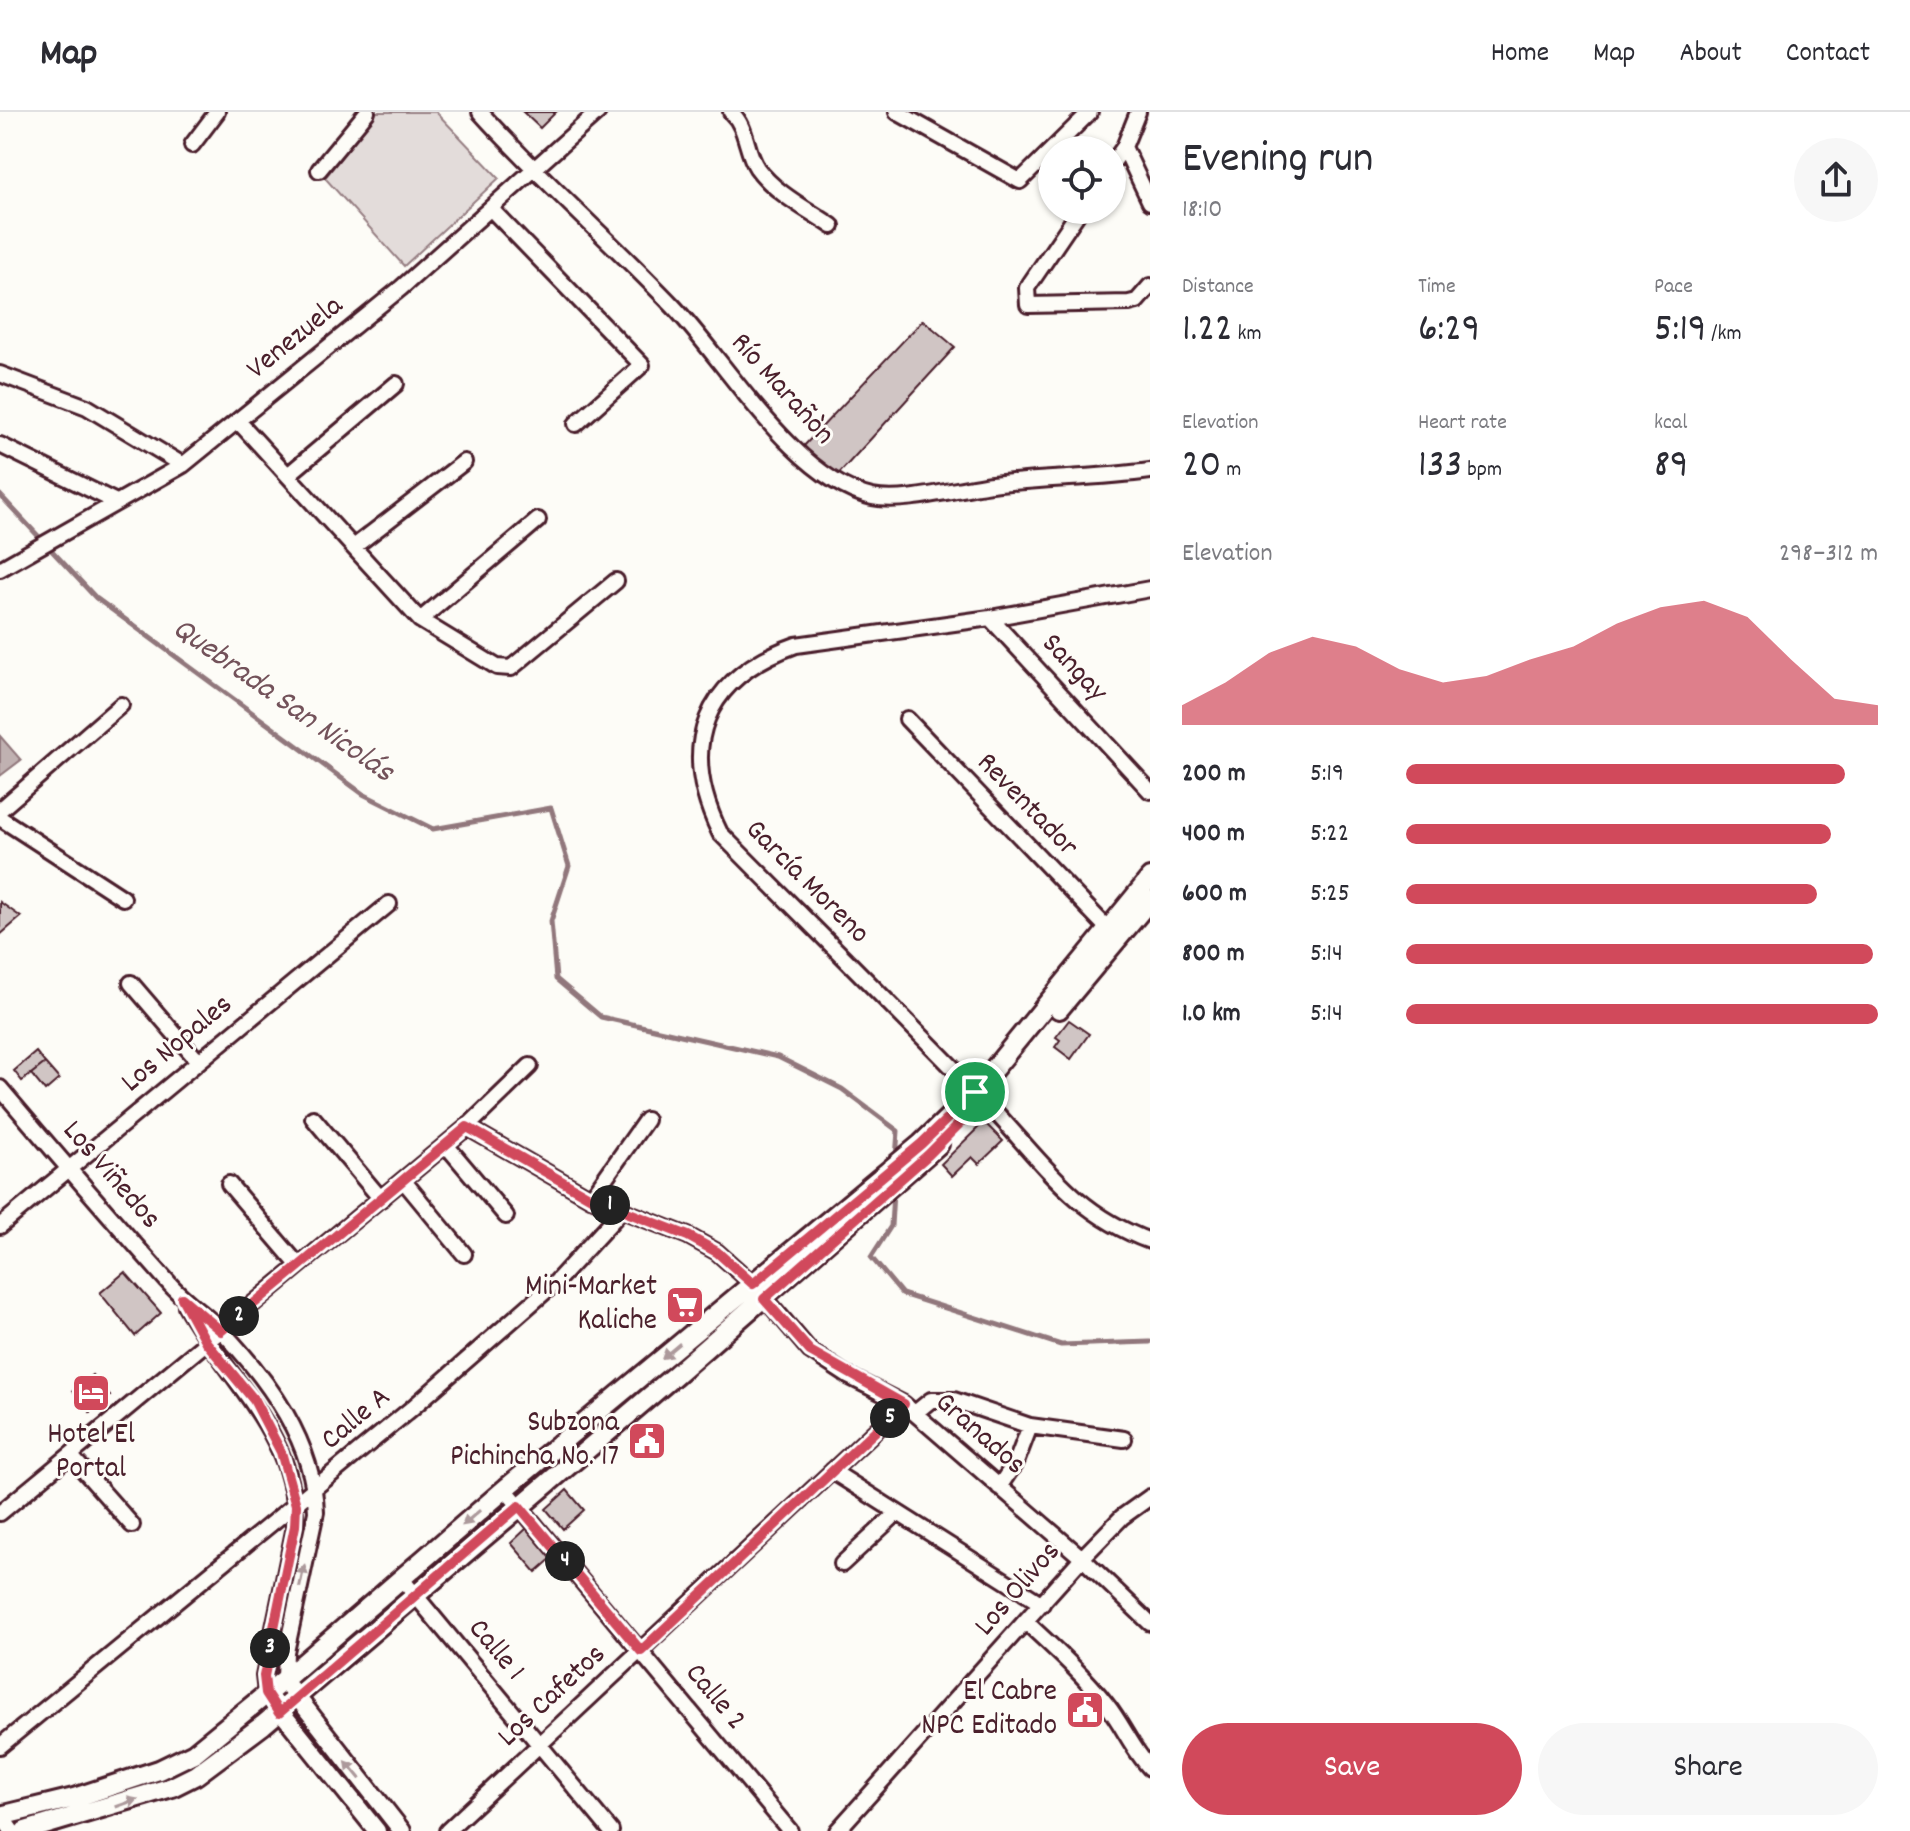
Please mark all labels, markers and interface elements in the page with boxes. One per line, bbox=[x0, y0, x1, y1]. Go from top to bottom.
text: Map bbox=[40, 28, 98, 83]
text: Home bbox=[1491, 35, 1549, 75]
text: Map bbox=[1593, 35, 1635, 75]
text: About bbox=[1679, 35, 1742, 75]
text: Contact bbox=[1786, 35, 1870, 75]
text: Evening run bbox=[1182, 130, 1373, 193]
map controls bbox=[1038, 136, 1126, 224]
button: locate bbox=[1038, 136, 1126, 224]
button: share bbox=[1794, 138, 1878, 222]
text: 18:10 bbox=[1182, 192, 1222, 229]
text: Distance bbox=[1182, 272, 1254, 303]
text: Time bbox=[1418, 272, 1456, 303]
text: Pace bbox=[1654, 272, 1693, 303]
street label: Venezuela bbox=[238, 286, 354, 391]
text: 1.22 bbox=[1182, 303, 1232, 360]
text: 6:29 bbox=[1418, 303, 1480, 360]
text: 5:19 bbox=[1654, 303, 1706, 360]
text: km bbox=[1232, 319, 1262, 350]
text: /km bbox=[1706, 319, 1742, 350]
street label: Río Marañòn bbox=[719, 324, 843, 456]
text: Elevation bbox=[1182, 408, 1259, 439]
text: Heart rate bbox=[1418, 408, 1507, 439]
text: kcal bbox=[1654, 408, 1687, 439]
text: 20 bbox=[1182, 439, 1221, 496]
text: 133 bbox=[1418, 439, 1462, 496]
text: 89 bbox=[1654, 439, 1688, 496]
text: m bbox=[1221, 455, 1241, 486]
text: bpm bbox=[1462, 455, 1502, 486]
text: Elevation bbox=[1182, 536, 1272, 573]
text: 298–312 m bbox=[1779, 536, 1878, 573]
water label: Quebrada San Nicolás bbox=[162, 608, 404, 797]
street label: Sangay bbox=[1030, 625, 1117, 714]
street label: Reventador bbox=[965, 744, 1087, 868]
text: 200 m bbox=[1182, 756, 1246, 793]
text: 5:19 bbox=[1310, 756, 1344, 793]
street label: García Moreno bbox=[734, 811, 878, 955]
text: 400 m bbox=[1182, 816, 1245, 853]
text: 5:22 bbox=[1310, 816, 1349, 853]
text: 600 m bbox=[1182, 876, 1247, 913]
text: 5:25 bbox=[1310, 876, 1350, 913]
text: 800 m bbox=[1182, 936, 1245, 973]
text: 5:14 bbox=[1310, 936, 1343, 973]
street label: Los Nopales bbox=[113, 985, 243, 1105]
text: 1.0 km bbox=[1182, 996, 1241, 1033]
text: 5:14 bbox=[1310, 996, 1343, 1033]
pin bbox=[941, 1058, 1009, 1126]
icon: arrive bbox=[953, 1070, 997, 1114]
street label: Los Viñedos bbox=[50, 1112, 170, 1240]
pin: 1 bbox=[590, 1185, 630, 1225]
text: 1 bbox=[608, 1189, 612, 1220]
place label: Mini-Market Kaliche bbox=[525, 1267, 657, 1344]
supermarket icon: Mini-Market Kaliche bbox=[664, 1284, 706, 1326]
pin: 2 bbox=[219, 1296, 259, 1336]
text: 2 bbox=[234, 1300, 244, 1331]
one-way arrow bbox=[661, 1343, 681, 1359]
hotel icon: Hotel El Portal bbox=[70, 1372, 112, 1414]
street label: Calle A bbox=[313, 1378, 401, 1462]
street label: Granados bbox=[924, 1383, 1034, 1487]
pin: 5 bbox=[870, 1398, 910, 1438]
text: 5 bbox=[885, 1402, 895, 1433]
place label: Subzona Pichincha No. 17 bbox=[450, 1403, 620, 1480]
place label: Hotel El Portal bbox=[47, 1415, 135, 1492]
public building icon: Subzona Pichincha No. 17 bbox=[626, 1420, 668, 1462]
one-way arrow bbox=[461, 1509, 481, 1526]
street label: Los Olivos bbox=[966, 1533, 1072, 1647]
pin: 4 bbox=[545, 1541, 585, 1581]
text: 4 bbox=[560, 1545, 570, 1576]
one-way arrow bbox=[296, 1563, 309, 1588]
street label: Calle 1 bbox=[456, 1610, 534, 1692]
pin: 3 bbox=[250, 1628, 290, 1668]
text: 3 bbox=[265, 1632, 275, 1663]
street label: Los Cafetos bbox=[489, 1635, 617, 1759]
street label: Calle 2 bbox=[673, 1655, 755, 1741]
place label: El Cabre NPC Editado bbox=[921, 1672, 1057, 1749]
public building icon: El Cabre NPC Editado bbox=[1064, 1689, 1106, 1731]
button: Save bbox=[1182, 1723, 1522, 1815]
button: Share bbox=[1538, 1723, 1878, 1815]
one-way arrow bbox=[345, 1760, 362, 1780]
one-way arrow bbox=[115, 1796, 139, 1808]

